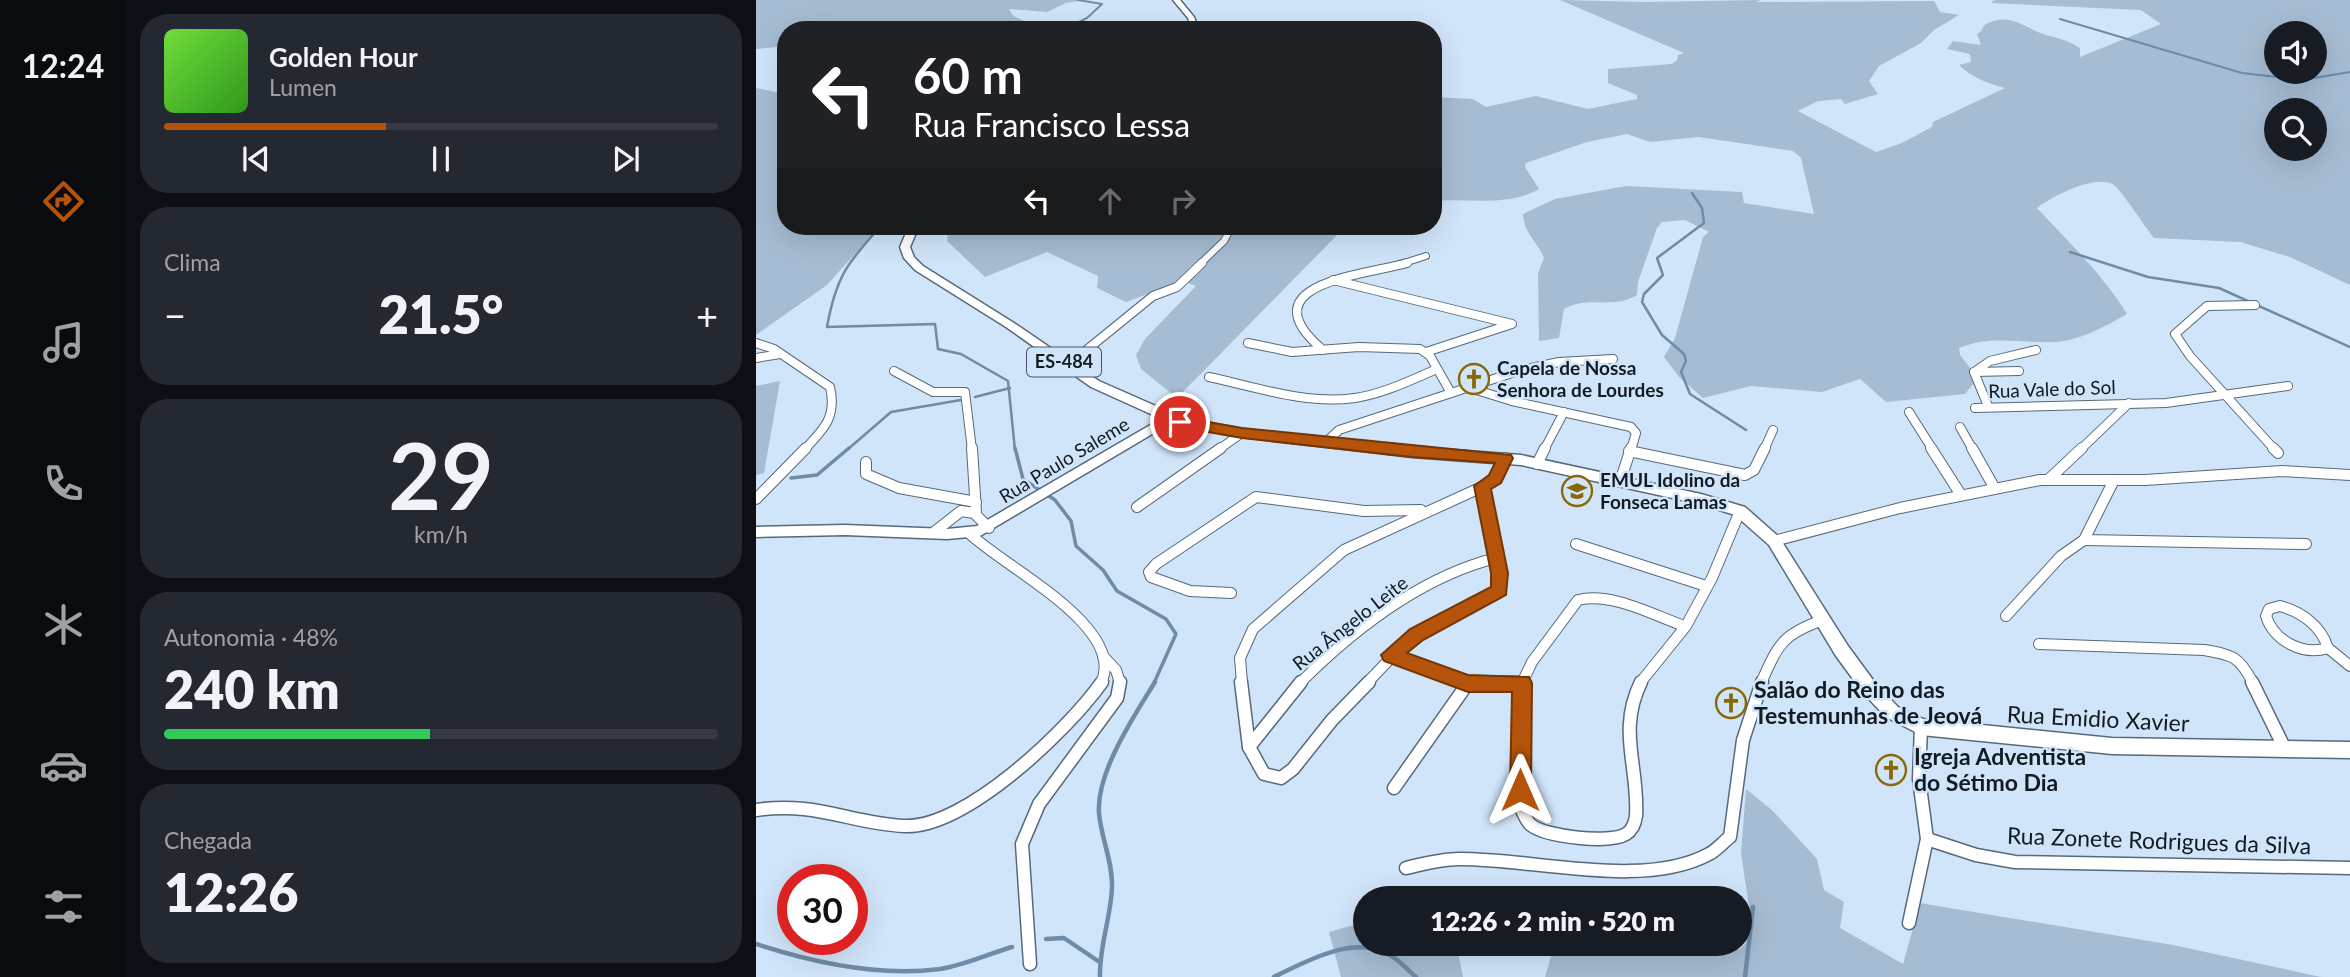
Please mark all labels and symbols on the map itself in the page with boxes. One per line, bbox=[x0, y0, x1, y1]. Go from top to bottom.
road number: ES-484 bbox=[1027, 348, 1101, 376]
place label: Capela de Nossa Senhora de Lourdes bbox=[1497, 356, 1664, 401]
church icon: Capela de Nossa Senhora de Lourdes bbox=[1457, 362, 1491, 396]
street label: Rua Vale do Sol bbox=[1988, 375, 2116, 402]
pin bbox=[1150, 392, 1210, 452]
street label: Rua Paulo Saleme bbox=[995, 412, 1133, 507]
place label: EMUL Idolino da Fonseca Lamas bbox=[1600, 468, 1740, 513]
school or university icon: EMUL Idolino da Fonseca Lamas bbox=[1560, 474, 1594, 508]
street label: Rua Ângelo Leite bbox=[1288, 571, 1412, 675]
place label: Salão do Reino das Testemunhas de Jeová bbox=[1754, 675, 1982, 729]
church icon: Salão do Reino das Testemunhas de Jeová bbox=[1714, 686, 1748, 720]
street label: Rua Emidio Xavier bbox=[2006, 699, 2191, 737]
place label: Igreja Adventista do Sétimo Dia bbox=[1914, 742, 2086, 796]
position arrow bbox=[1483, 753, 1557, 827]
church icon: Igreja Adventista do Sétimo Dia bbox=[1874, 753, 1908, 787]
street label: Rua Zonete Rodrigues da Silva bbox=[2006, 821, 2312, 859]
speed limit sign: 30 bbox=[777, 864, 868, 955]

